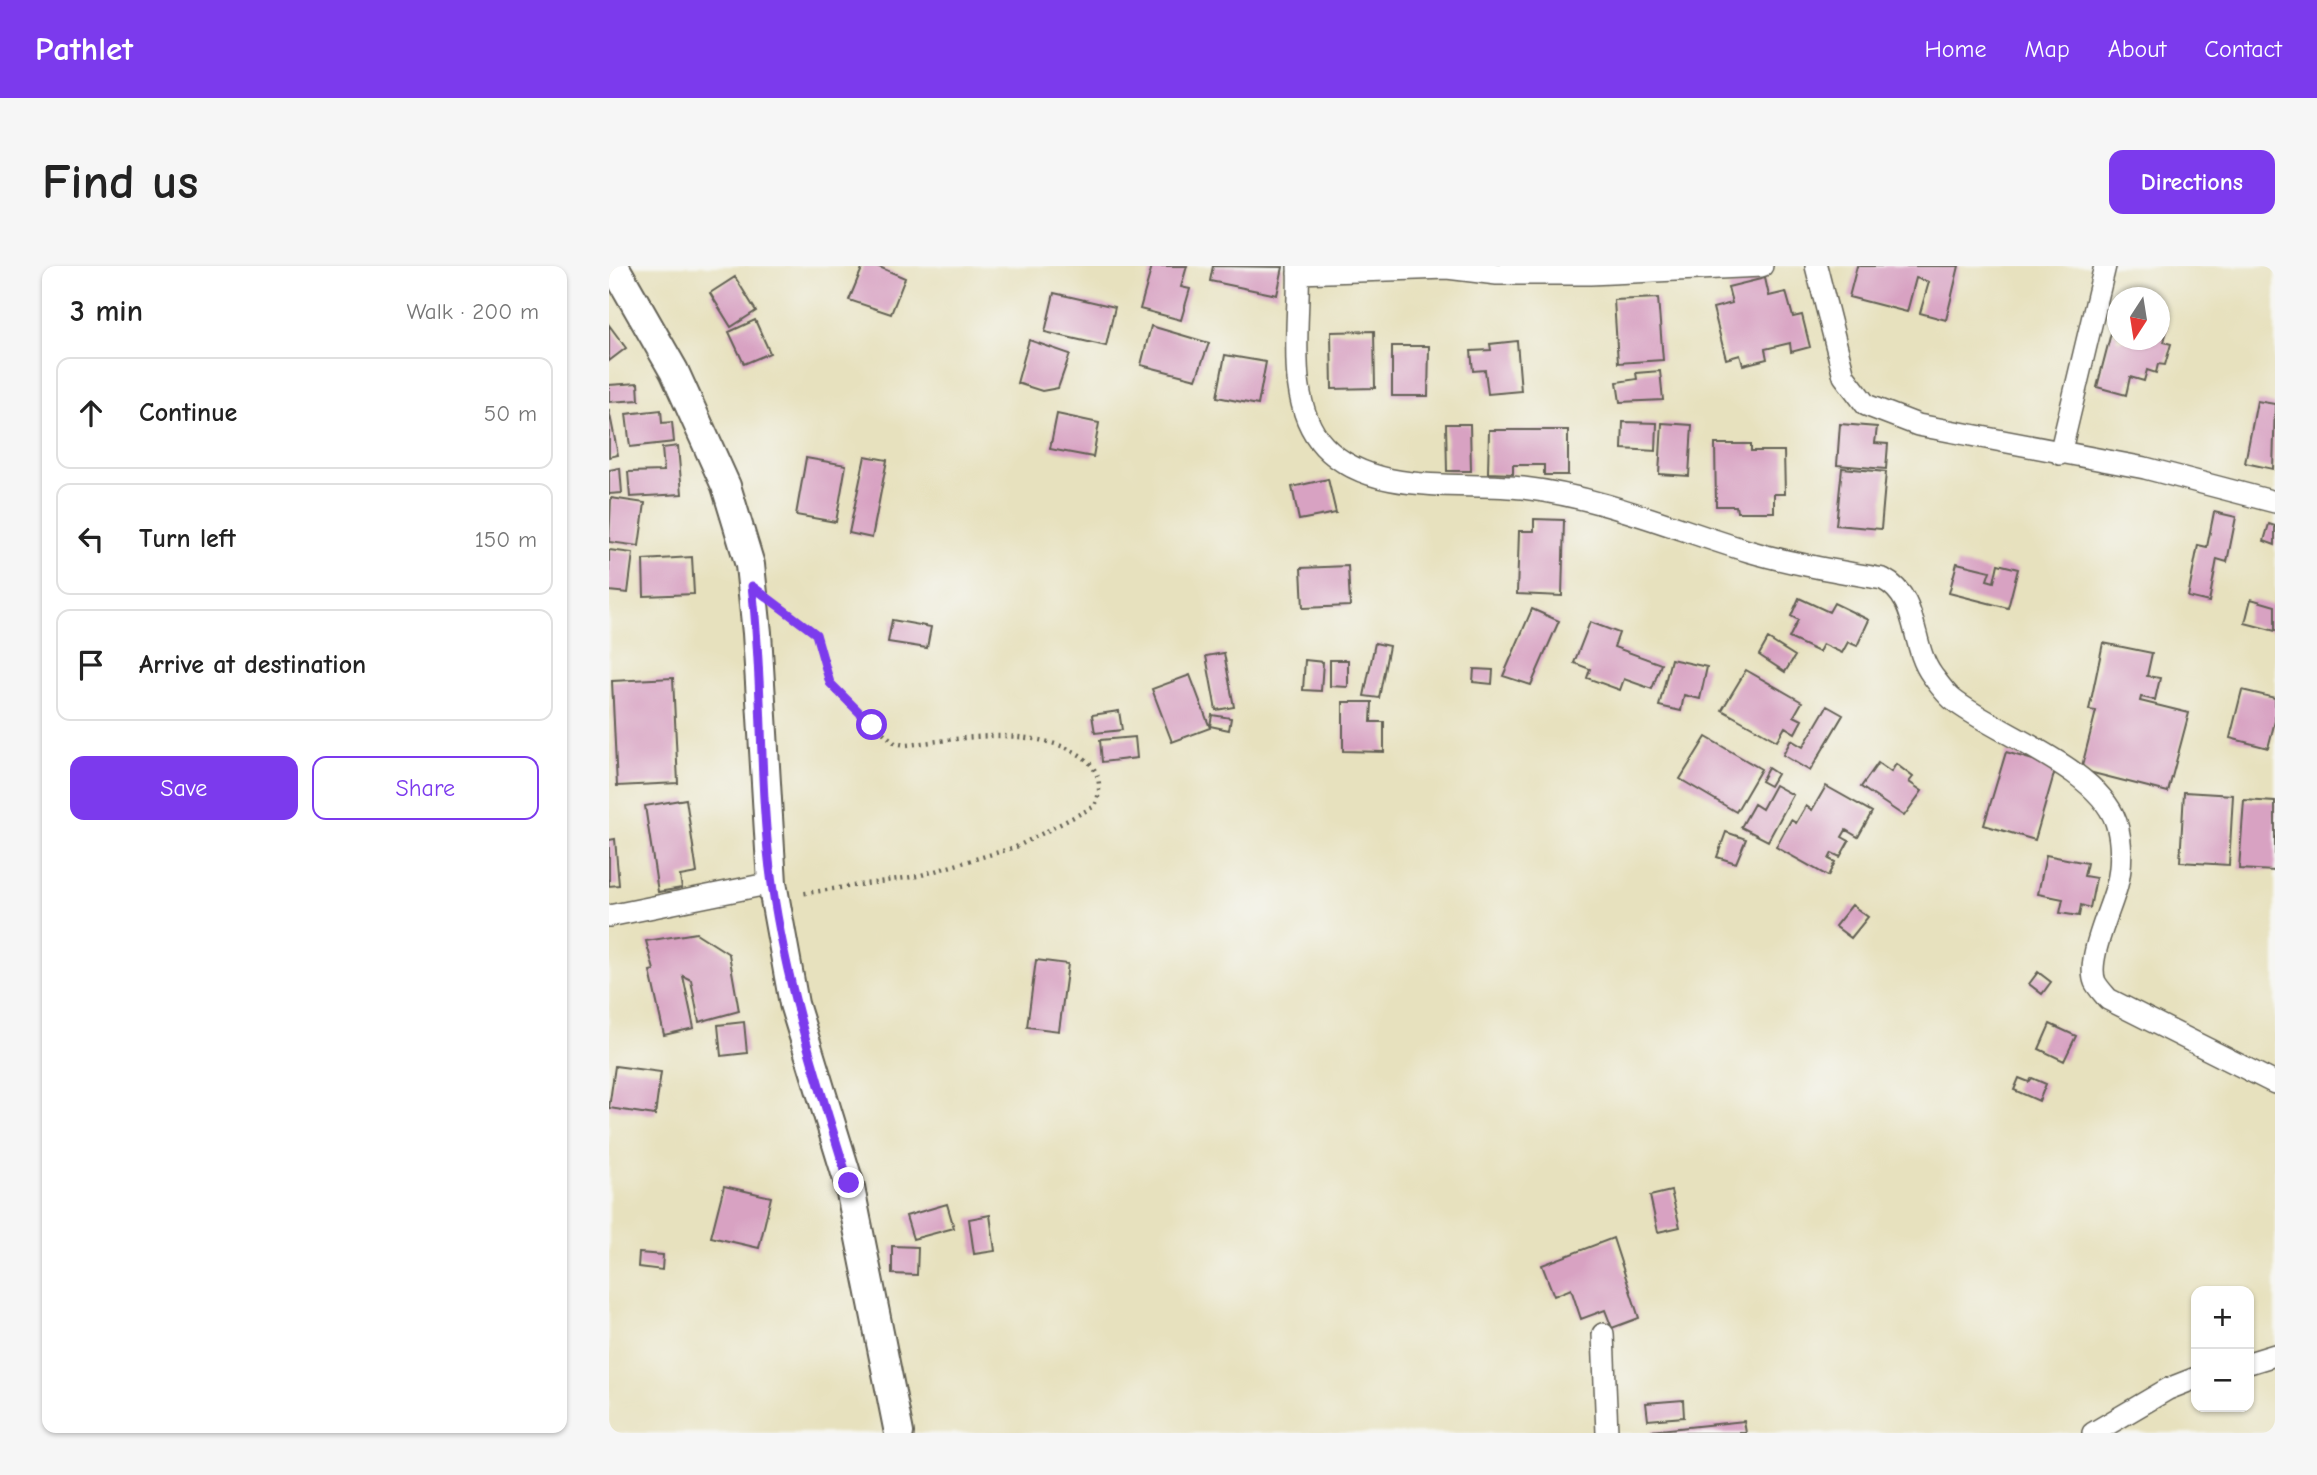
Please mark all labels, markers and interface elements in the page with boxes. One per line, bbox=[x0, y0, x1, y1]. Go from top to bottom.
text: Pathlet bbox=[35, 30, 133, 68]
text: Home bbox=[1925, 35, 1986, 63]
text: Map bbox=[2024, 35, 2070, 63]
text: About bbox=[2108, 35, 2166, 63]
text: Contact bbox=[2204, 35, 2282, 63]
button: Directions bbox=[2109, 150, 2275, 214]
text: Find us bbox=[42, 154, 198, 210]
north arrow bbox=[2107, 287, 2170, 350]
text: 3 min bbox=[70, 294, 143, 329]
text: Walk · 200 m bbox=[406, 298, 539, 325]
icon: ahead bbox=[72, 394, 110, 432]
text: Continue bbox=[139, 398, 237, 428]
text: 50 m bbox=[484, 400, 537, 427]
icon: left bbox=[72, 520, 110, 558]
text: Turn left bbox=[139, 524, 236, 554]
text: 150 m bbox=[475, 526, 537, 553]
icon: arrive bbox=[72, 646, 110, 684]
text: Arrive at destination bbox=[139, 650, 366, 680]
route start bbox=[856, 709, 887, 740]
button: Save bbox=[70, 756, 298, 820]
button: Share bbox=[312, 756, 539, 820]
route end bbox=[833, 1167, 864, 1198]
map controls bbox=[2191, 1286, 2254, 1412]
button: + bbox=[2191, 1286, 2254, 1349]
button: − bbox=[2191, 1349, 2254, 1412]

